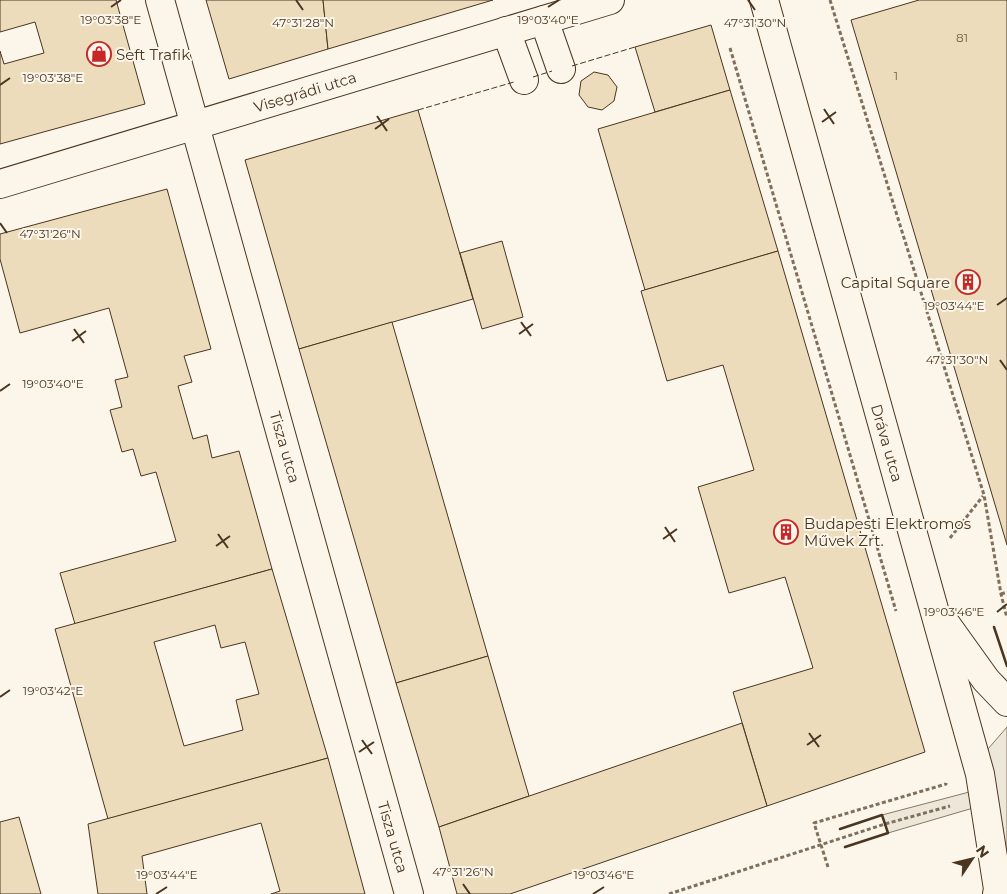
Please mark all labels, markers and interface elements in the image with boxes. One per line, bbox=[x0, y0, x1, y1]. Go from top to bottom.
text: 19°03'38"E bbox=[81, 12, 141, 27]
text: 19°03'40"E bbox=[517, 12, 579, 27]
text: 47°31'28"N bbox=[272, 15, 334, 30]
text: 47°31'30"N bbox=[724, 15, 786, 30]
house number: 81 bbox=[956, 30, 968, 45]
shop icon: Seft Trafik bbox=[86, 41, 112, 67]
place label: Seft Trafik bbox=[116, 45, 190, 64]
street label: Visegrádi utca bbox=[251, 67, 359, 117]
house number: 1 bbox=[894, 68, 898, 83]
text: 19°03'38"E bbox=[23, 70, 83, 85]
text: 47°31'26"N bbox=[19, 226, 81, 241]
building icon: Capital Square bbox=[955, 269, 981, 295]
place label: Capital Square bbox=[841, 273, 950, 292]
text: 19°03'44"E bbox=[923, 298, 985, 313]
text: 47°31'30"N bbox=[926, 352, 988, 367]
text: 19°03'40"E bbox=[22, 376, 84, 391]
street label: Dráva utca bbox=[867, 402, 907, 484]
street label: Tisza utca bbox=[266, 409, 304, 485]
place label: Budapesti Elektromos Művek Zrt. bbox=[804, 514, 971, 550]
building icon: Budapesti Elektromos Művek Zrt. bbox=[773, 519, 799, 545]
text: 19°03'46"E bbox=[924, 604, 984, 619]
text: 19°03'42"E bbox=[23, 683, 83, 698]
street label: Tisza utca bbox=[374, 799, 412, 875]
north arrow bbox=[947, 834, 997, 884]
text: N bbox=[972, 842, 993, 861]
text: 47°31'26"N bbox=[432, 864, 494, 879]
text: 19°03'44"E bbox=[136, 867, 198, 882]
text: 19°03'46"E bbox=[574, 867, 634, 882]

